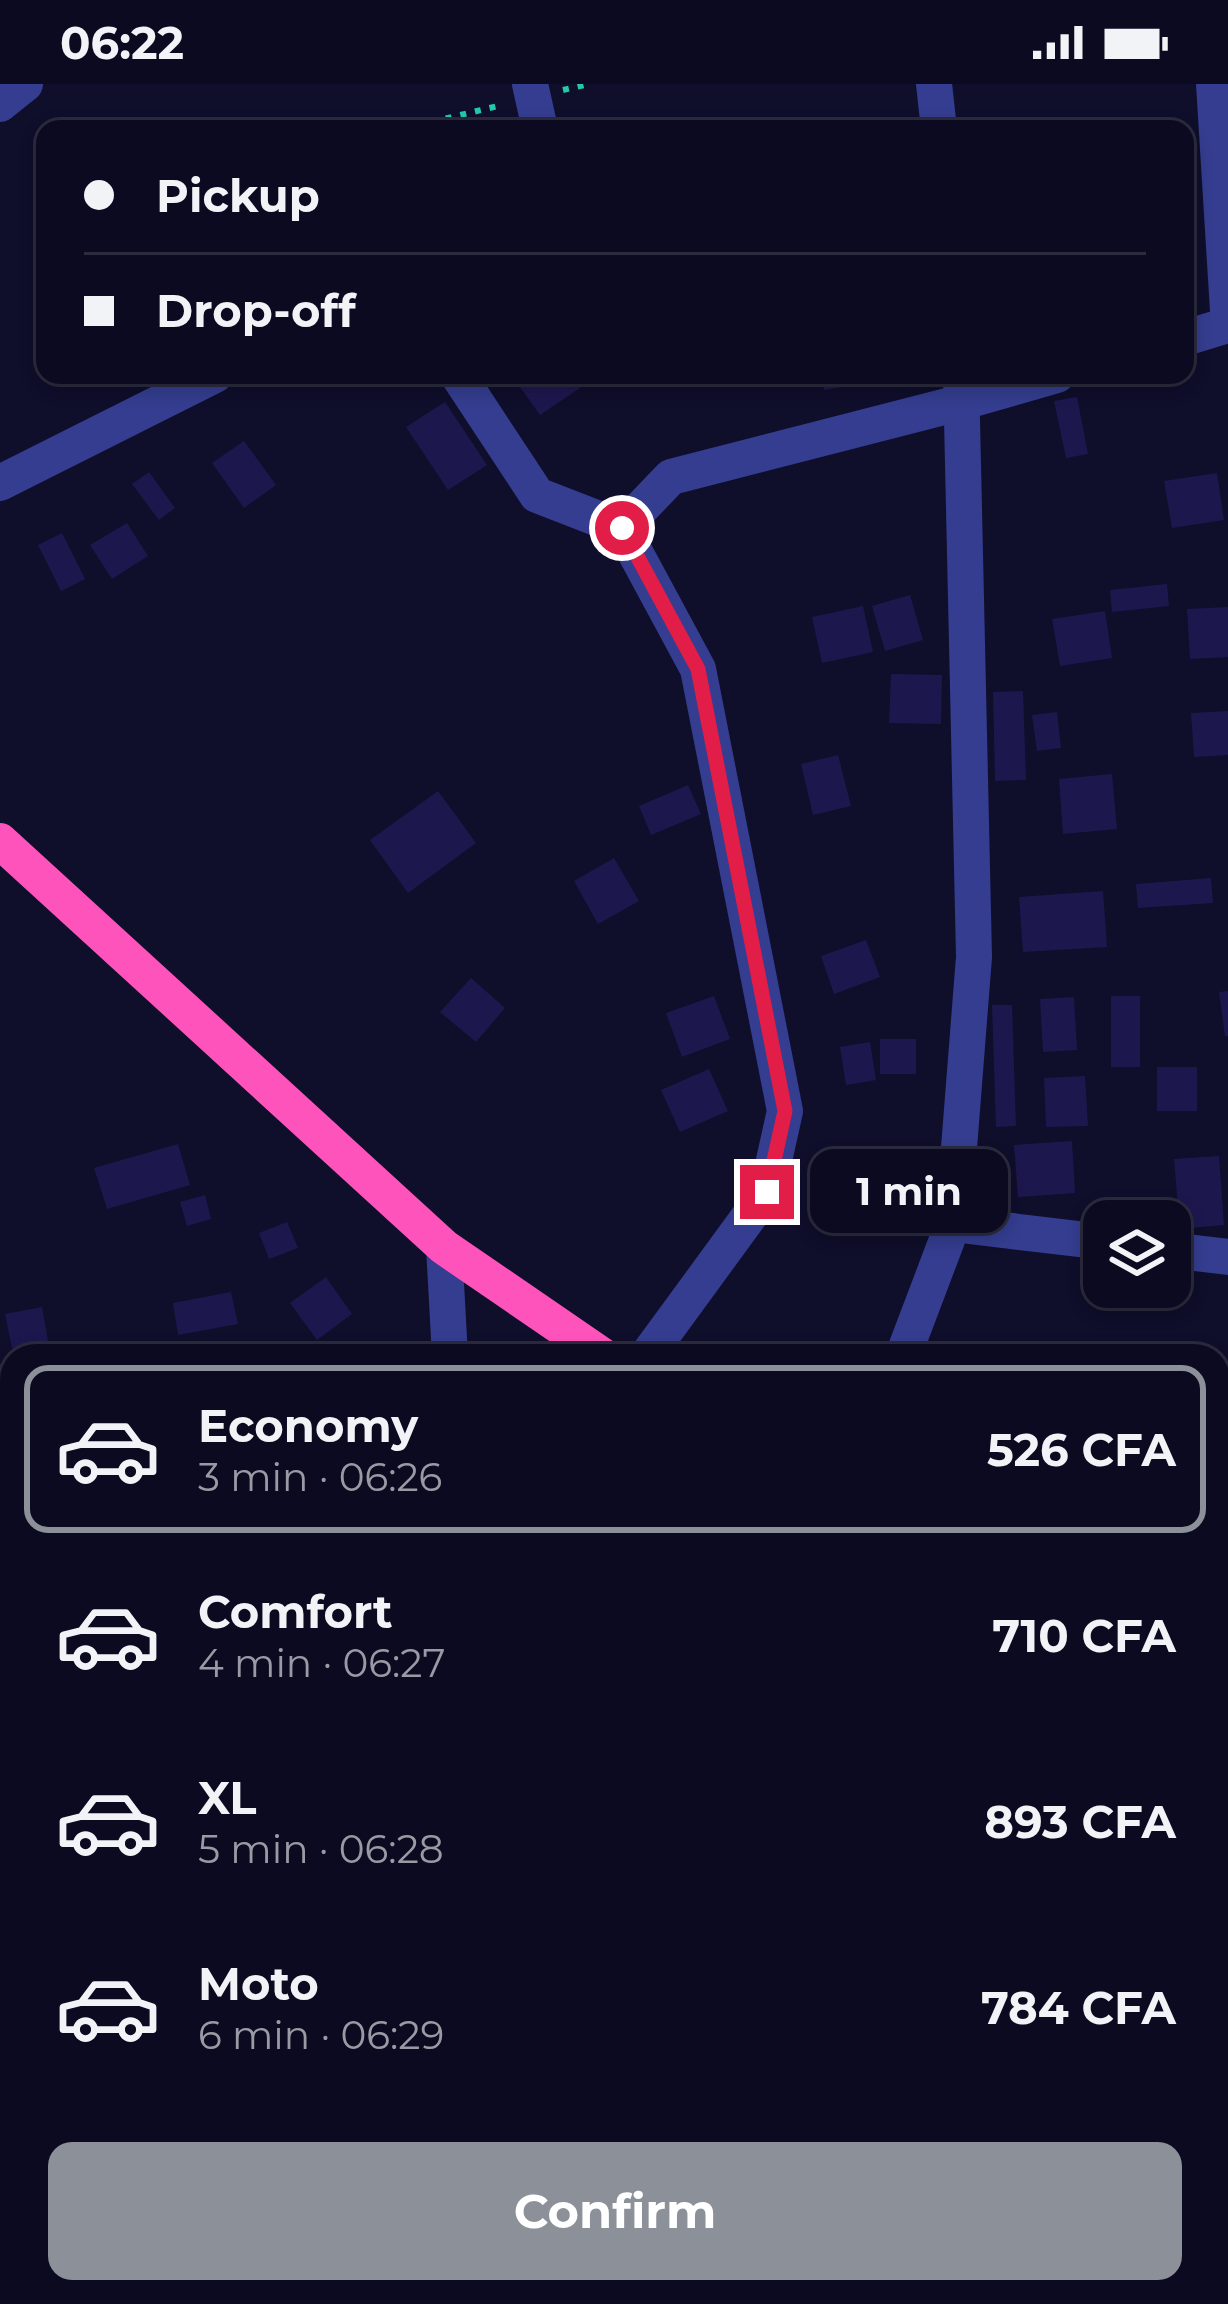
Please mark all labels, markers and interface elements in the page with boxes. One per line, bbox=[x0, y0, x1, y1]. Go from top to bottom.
text: 06:22 bbox=[60, 15, 184, 70]
text: Pickup bbox=[156, 168, 320, 223]
text: Drop-off bbox=[156, 283, 356, 338]
route start bbox=[595, 501, 649, 555]
callout: 1 min bbox=[809, 1150, 1007, 1234]
route end bbox=[740, 1165, 794, 1219]
text: 1 min bbox=[856, 1167, 962, 1215]
map controls bbox=[1083, 1200, 1191, 1308]
button: layers bbox=[1083, 1200, 1191, 1308]
icon: car bbox=[54, 1395, 162, 1503]
text: Economy bbox=[198, 1398, 418, 1453]
text: 526 CFA bbox=[987, 1422, 1176, 1477]
text: 3 min · 06:26 bbox=[198, 1453, 442, 1501]
icon: car bbox=[54, 1581, 162, 1689]
text: Comfort bbox=[198, 1584, 393, 1639]
text: 710 CFA bbox=[992, 1608, 1176, 1663]
text: 4 min · 06:27 bbox=[198, 1639, 445, 1687]
icon: car bbox=[54, 1767, 162, 1875]
text: XL bbox=[198, 1770, 256, 1825]
text: 893 CFA bbox=[984, 1794, 1176, 1849]
text: 5 min · 06:28 bbox=[198, 1825, 444, 1873]
icon: car bbox=[54, 1953, 162, 2061]
text: Moto bbox=[198, 1956, 319, 2011]
text: 784 CFA bbox=[981, 1980, 1176, 2035]
text: 6 min · 06:29 bbox=[198, 2011, 444, 2059]
button: Confirm bbox=[48, 2142, 1182, 2280]

